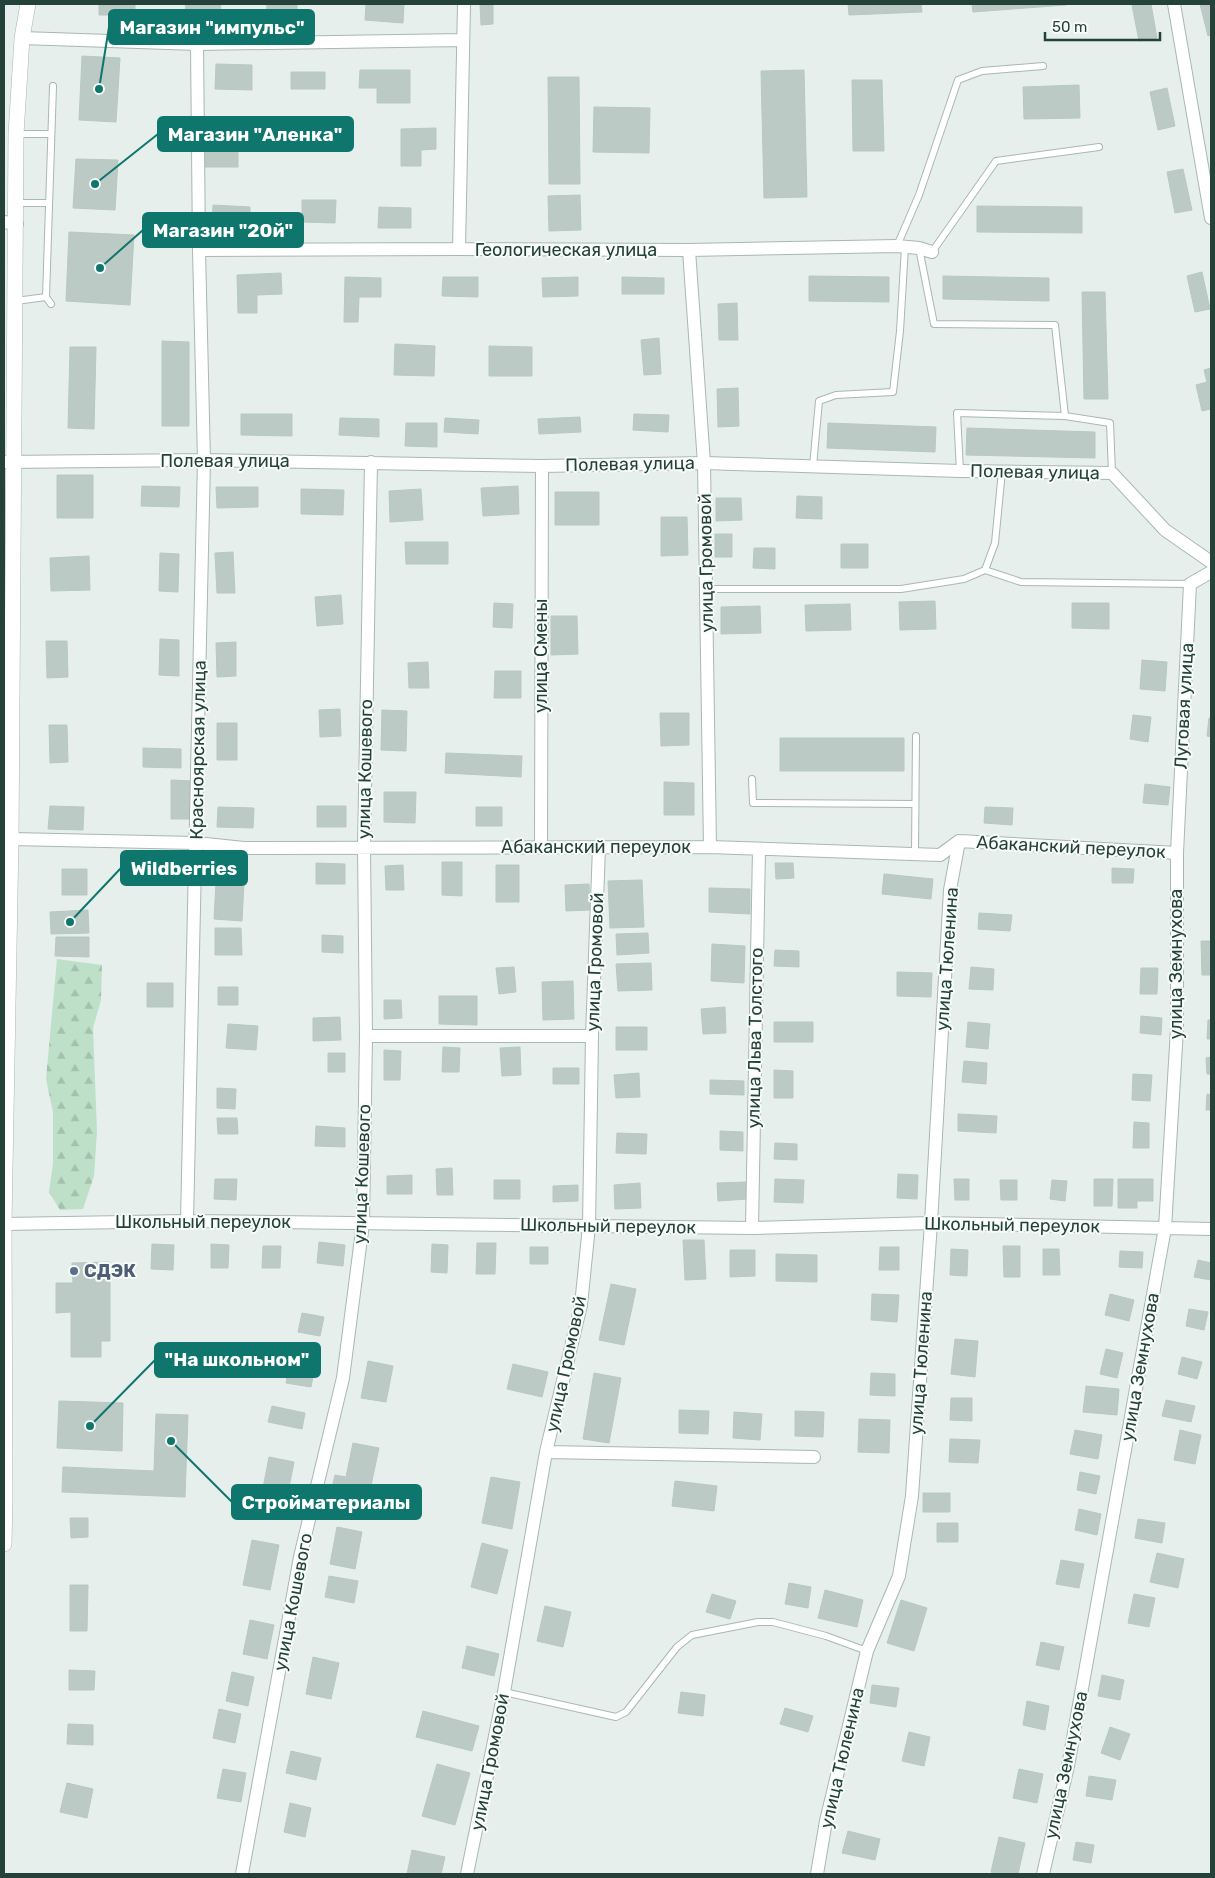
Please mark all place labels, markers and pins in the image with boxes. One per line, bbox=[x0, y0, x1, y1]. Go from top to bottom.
callout: Магазин "импульс" bbox=[109, 10, 314, 44]
callout: Магазин "Аленка" bbox=[158, 117, 353, 151]
callout: Магазин "20й" bbox=[143, 213, 303, 247]
callout: Wildberries bbox=[121, 851, 247, 885]
place label: СДЭК bbox=[84, 1260, 136, 1282]
marker: СДЭК bbox=[68, 1265, 80, 1277]
callout: "На школьном" bbox=[155, 1343, 320, 1377]
callout: Стройматериалы bbox=[232, 1485, 421, 1519]

